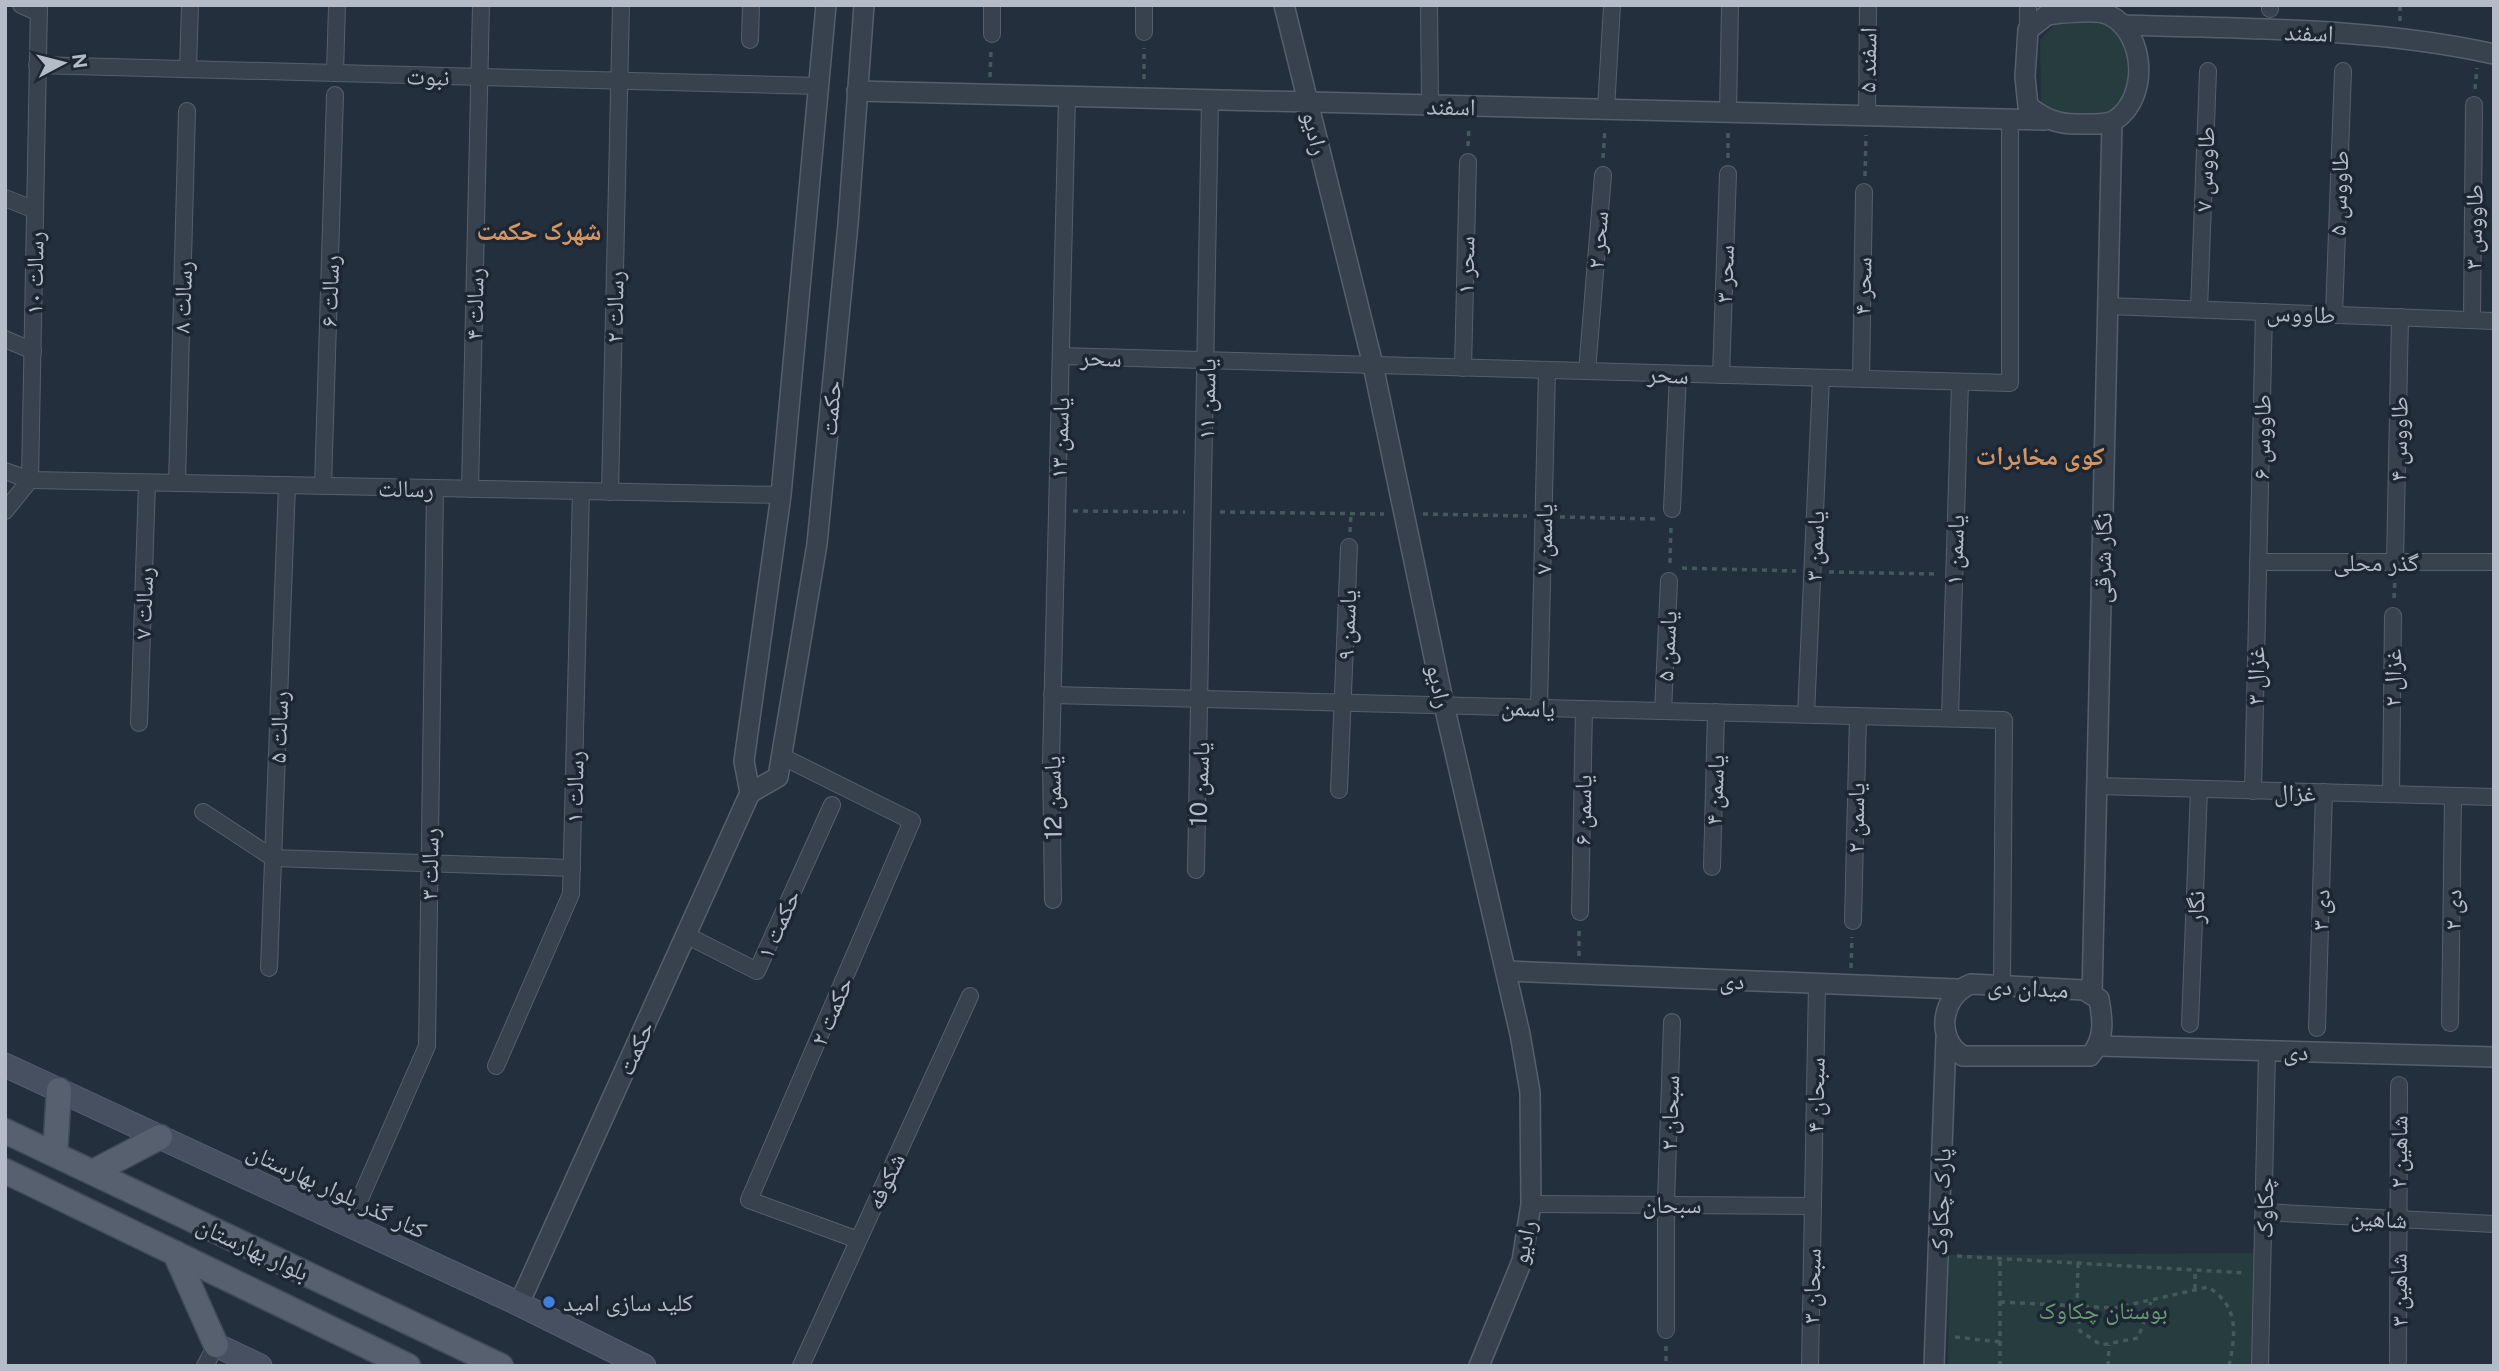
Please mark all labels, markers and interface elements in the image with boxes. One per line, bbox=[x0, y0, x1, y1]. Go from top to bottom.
street label: اسفند bbox=[2284, 17, 2334, 47]
street label: اسفند ۵ bbox=[1852, 27, 1882, 93]
north arrow bbox=[28, 28, 98, 98]
text: N bbox=[68, 52, 92, 70]
street label: نبوت bbox=[406, 61, 450, 91]
street label: اسفند bbox=[1426, 92, 1476, 120]
street label: رادیو bbox=[1297, 108, 1335, 158]
street label: طاووس ۷ bbox=[2189, 126, 2220, 212]
street label: طاووس ۵ bbox=[2323, 150, 2354, 236]
street label: طاووس ۳ bbox=[2458, 184, 2489, 270]
street label: سحر ۲ bbox=[1581, 210, 1613, 270]
district label: شهرک حکمت bbox=[477, 215, 601, 246]
street label: رسالت ۱۰ bbox=[19, 231, 49, 315]
street label: سحر ۱ bbox=[1450, 236, 1480, 294]
street label: سحر ۳ bbox=[1709, 244, 1739, 304]
street label: رسالت ۶ bbox=[314, 254, 344, 328]
street label: سحر ۴ bbox=[1847, 257, 1877, 315]
street label: رسالت ۸ bbox=[167, 260, 197, 334]
street label: رسالت ۴ bbox=[459, 268, 489, 340]
street label: رسالت ۲ bbox=[599, 271, 629, 343]
street label: طاووس bbox=[2266, 298, 2336, 329]
street label: سحر bbox=[1079, 342, 1122, 372]
street label: یاسمن ۱۱ bbox=[1191, 358, 1222, 440]
street label: سحر bbox=[1646, 359, 1689, 389]
street label: حکمت bbox=[814, 379, 846, 437]
street label: طاووس ۶ bbox=[2246, 394, 2277, 480]
street label: طاووس ۴ bbox=[2383, 396, 2414, 482]
street label: یاسمن ۱۳ bbox=[1044, 397, 1075, 479]
district label: کوی مخابرات bbox=[1975, 440, 2105, 472]
street label: رسالت bbox=[378, 474, 434, 502]
street label: یاسمن ۷ bbox=[1528, 503, 1559, 575]
street label: یاسمن ۳ bbox=[1799, 510, 1830, 582]
street label: نگار شرقی bbox=[2087, 512, 2118, 604]
street label: یاسمن ۱ bbox=[1939, 514, 1970, 586]
street label: گذر محلی bbox=[2333, 548, 2419, 577]
street label: رسالت ۷ bbox=[128, 566, 158, 640]
street label: یاسمن ۹ bbox=[1331, 589, 1362, 661]
street label: یاسمن ۵ bbox=[1650, 610, 1683, 682]
street label: غزال ۳ bbox=[2240, 647, 2271, 705]
street label: غزال ۲ bbox=[2377, 649, 2408, 707]
street label: رادیو bbox=[1421, 661, 1458, 711]
street label: رسالت ۵ bbox=[263, 690, 293, 764]
street label: یاسمن bbox=[1500, 692, 1556, 723]
street label: یاسمن 10 bbox=[1184, 741, 1215, 827]
street label: رسالت ۱ bbox=[559, 751, 589, 823]
street label: یاسمن ۴ bbox=[1699, 754, 1730, 826]
street label: یاسمن 12 bbox=[1037, 756, 1068, 840]
street label: یاسمن ۶ bbox=[1567, 774, 1598, 846]
street label: غزال bbox=[2274, 778, 2316, 807]
street label: یاسمن ۲ bbox=[1840, 782, 1871, 854]
street label: رسالت ۳ bbox=[414, 828, 444, 900]
street label: حکمت ۱ bbox=[750, 885, 806, 963]
street label: دی ۳ bbox=[2305, 889, 2336, 931]
street label: دی ۲ bbox=[2438, 889, 2467, 931]
street label: نگار bbox=[2180, 890, 2210, 925]
street label: دی bbox=[1719, 966, 1745, 995]
street label: میدان دی bbox=[1987, 971, 2069, 1004]
street label: حکمت ۲ bbox=[804, 972, 858, 1050]
street label: حکمت bbox=[611, 1017, 659, 1079]
street label: دی bbox=[2283, 1037, 2309, 1066]
street label: سبحان ۴ bbox=[1800, 1057, 1831, 1133]
street label: سبحان ۲ bbox=[1654, 1075, 1685, 1151]
street label: شاهین ۲ bbox=[2383, 1115, 2414, 1189]
street label: کنار گذر بلوار بهارستان bbox=[242, 1136, 431, 1245]
street label: شکوفه bbox=[860, 1148, 910, 1214]
street label: پارک چکاوک bbox=[1924, 1148, 1957, 1256]
street label: چکاوک bbox=[2249, 1177, 2279, 1239]
street label: سبحان bbox=[1643, 1190, 1701, 1219]
street label: شاهین bbox=[2350, 1203, 2408, 1234]
street label: بلوار بهارستان bbox=[192, 1210, 313, 1287]
street label: رادیو bbox=[1505, 1217, 1542, 1267]
street label: سبحان ۳ bbox=[1796, 1248, 1827, 1324]
street label: شاهین ۳ bbox=[2383, 1253, 2414, 1327]
place label: کلید سازی امید bbox=[563, 1288, 693, 1317]
marker: کلید سازی امید bbox=[541, 1294, 557, 1310]
park label: بوستان چکاوک bbox=[2038, 1296, 2168, 1325]

